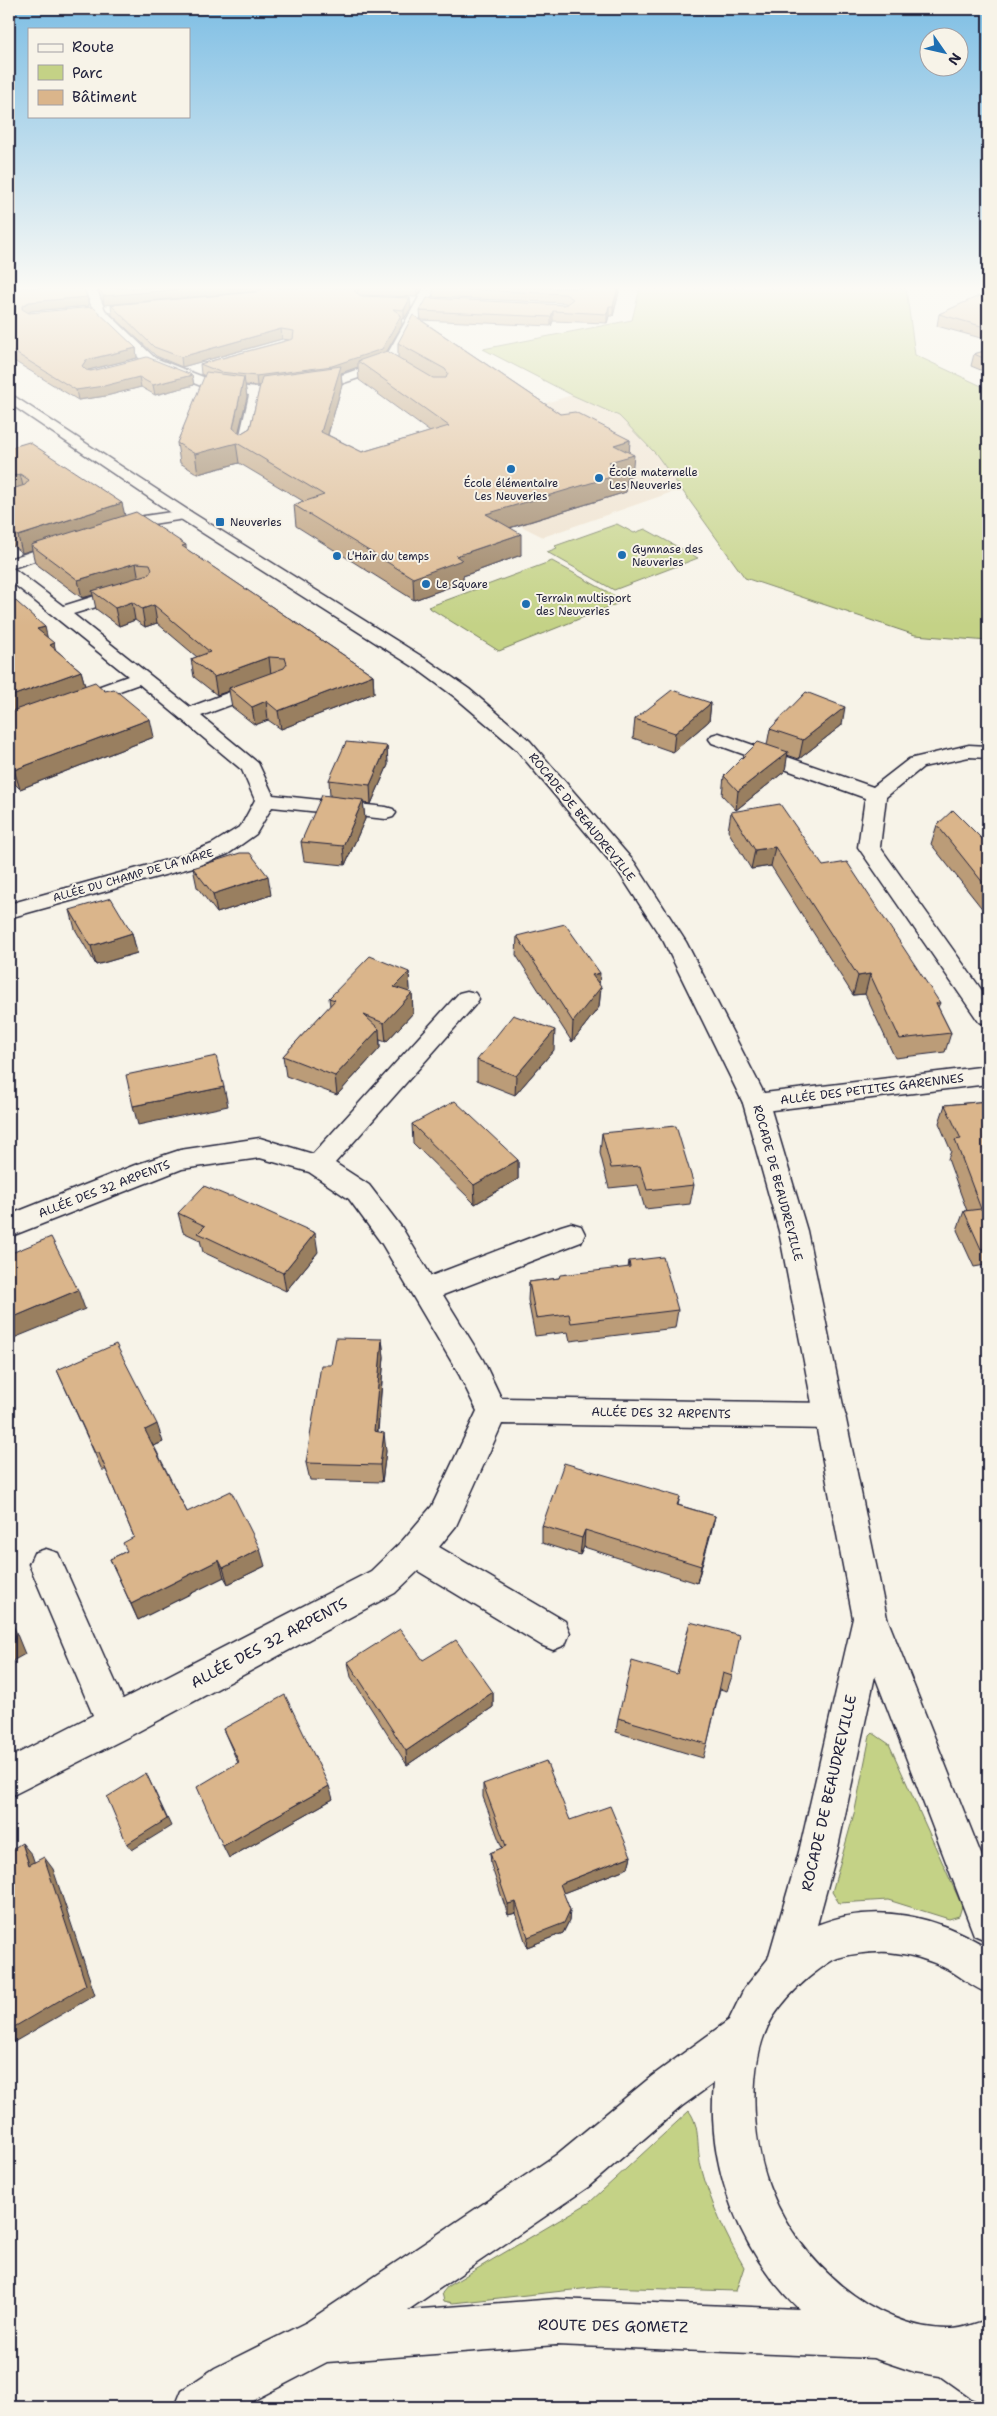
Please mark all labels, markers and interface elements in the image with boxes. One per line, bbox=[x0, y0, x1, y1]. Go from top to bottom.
legend bbox=[28, 28, 190, 118]
north arrow bbox=[920, 28, 970, 78]
text: Route bbox=[72, 37, 114, 57]
text: N bbox=[944, 50, 965, 69]
text: Parc bbox=[72, 63, 103, 83]
text: Bâtiment bbox=[72, 87, 137, 107]
marker: École élémentaire Les Neuveries bbox=[505, 463, 517, 475]
place label: École maternelle Les Neuveries bbox=[609, 464, 698, 493]
marker: École maternelle Les Neuveries bbox=[593, 472, 605, 484]
place label: École élémentaire Les Neuveries bbox=[464, 475, 558, 504]
place label: Neuveries bbox=[230, 515, 282, 530]
marker: Neuveries bbox=[214, 516, 226, 528]
place label: Gymnase des Neuveries bbox=[632, 542, 703, 570]
place label: L'Hair du temps bbox=[347, 549, 429, 564]
marker: Gymnase des Neuveries bbox=[616, 549, 628, 561]
marker: L'Hair du temps bbox=[331, 550, 343, 562]
place label: Le Square bbox=[436, 577, 488, 592]
marker: Le Square bbox=[420, 578, 432, 590]
place label: Terrain multisport des Neuveries bbox=[536, 591, 631, 619]
marker: Terrain multisport des Neuveries bbox=[520, 598, 532, 610]
street label: ROCADE DE BEAUDREVILLE bbox=[525, 749, 639, 885]
street label: ALLÉE DU CHAMP DE LA MARE bbox=[51, 844, 215, 906]
street label: ALLÉE DES PETITES GARENNES bbox=[779, 1070, 965, 1108]
street label: ROCADE DE BEAUDREVILLE bbox=[749, 1103, 807, 1263]
street label: ALLÉE DES 32 ARPENTS bbox=[36, 1156, 172, 1221]
street label: ALLÉE DES 32 ARPENTS bbox=[591, 1404, 731, 1422]
street label: ALLÉE DES 32 ARPENTS bbox=[187, 1592, 351, 1693]
street label: ROCADE DE BEAUDREVILLE bbox=[797, 1693, 861, 1893]
street label: ROUTE DES GOMETZ bbox=[538, 2315, 688, 2337]

